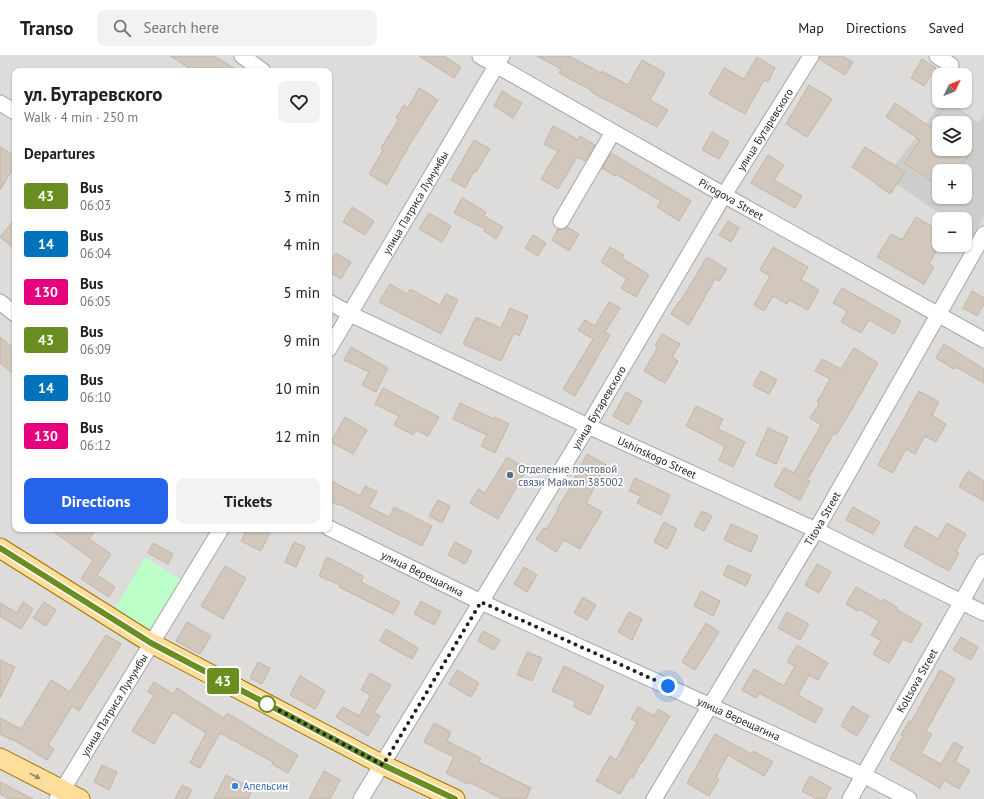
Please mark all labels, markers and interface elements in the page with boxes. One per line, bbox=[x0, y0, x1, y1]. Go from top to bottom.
search box bbox=[97, 10, 377, 46]
text: Transo bbox=[20, 16, 73, 40]
icon: search bbox=[111, 17, 133, 39]
text: Search here bbox=[143, 18, 219, 37]
text: Map bbox=[798, 19, 824, 37]
text: Directions bbox=[846, 19, 906, 37]
text: Saved bbox=[928, 19, 964, 37]
north arrow bbox=[932, 68, 972, 108]
map controls bbox=[932, 68, 972, 252]
button: heart bbox=[278, 81, 320, 123]
text: ул. Бутаревского bbox=[24, 82, 162, 106]
street label: улица Бутаревского bbox=[734, 85, 796, 173]
text: Walk · 4 min · 250 m bbox=[24, 109, 138, 126]
button: layers bbox=[932, 116, 972, 156]
text: Departures bbox=[24, 144, 95, 163]
street label: улица Патриса Лумумбы bbox=[379, 148, 451, 257]
button: + bbox=[932, 164, 972, 204]
street label: Pirogova Street bbox=[696, 175, 766, 223]
text: Bus bbox=[80, 178, 103, 197]
text: 43 bbox=[38, 187, 54, 205]
text: 3 min bbox=[283, 187, 320, 206]
text: 06:03 bbox=[80, 197, 111, 214]
button: − bbox=[932, 212, 972, 252]
text: Bus bbox=[80, 226, 103, 245]
text: 14 bbox=[38, 235, 54, 253]
text: 4 min bbox=[283, 235, 320, 254]
text: 06:04 bbox=[80, 245, 111, 262]
text: Bus bbox=[80, 274, 103, 293]
text: 130 bbox=[34, 283, 58, 301]
text: 5 min bbox=[283, 283, 320, 302]
text: 06:05 bbox=[80, 293, 111, 310]
text: Bus bbox=[80, 322, 103, 341]
text: 43 bbox=[38, 331, 54, 349]
text: 9 min bbox=[283, 331, 320, 350]
text: 06:09 bbox=[80, 341, 111, 358]
street label: улица Бутаревского bbox=[568, 363, 629, 452]
text: Bus bbox=[80, 370, 103, 389]
text: 14 bbox=[38, 379, 54, 397]
text: 10 min bbox=[275, 379, 320, 398]
text: 06:10 bbox=[80, 389, 111, 406]
text: Bus bbox=[80, 418, 103, 437]
text: 130 bbox=[34, 427, 58, 445]
text: 12 min bbox=[275, 427, 320, 446]
street label: Ushinskogo Street bbox=[615, 433, 699, 482]
text: 06:12 bbox=[80, 437, 111, 454]
place label: Отделение почтовой связи Майкоп 385002 bbox=[518, 462, 623, 489]
marker: Отделение почтовой связи Майкоп 385002 bbox=[505, 470, 515, 480]
button: Directions bbox=[24, 478, 168, 524]
button: Tickets bbox=[176, 478, 320, 524]
street label: Titova Street bbox=[801, 489, 844, 548]
street label: улица Верещагина bbox=[379, 548, 466, 599]
street label: Koltsova Street bbox=[893, 646, 941, 715]
street label: улица Патриса Лумумбы bbox=[78, 651, 151, 759]
line badge: 43 bbox=[205, 668, 241, 694]
text: 43 bbox=[215, 672, 231, 690]
your location bbox=[658, 676, 678, 696]
street label: улица Верещагина bbox=[695, 694, 783, 744]
unlabelled marker bbox=[258, 695, 276, 713]
one-way arrow bbox=[29, 772, 40, 779]
place label: Апельсин bbox=[243, 779, 288, 793]
marker: Апельсин bbox=[230, 781, 240, 791]

